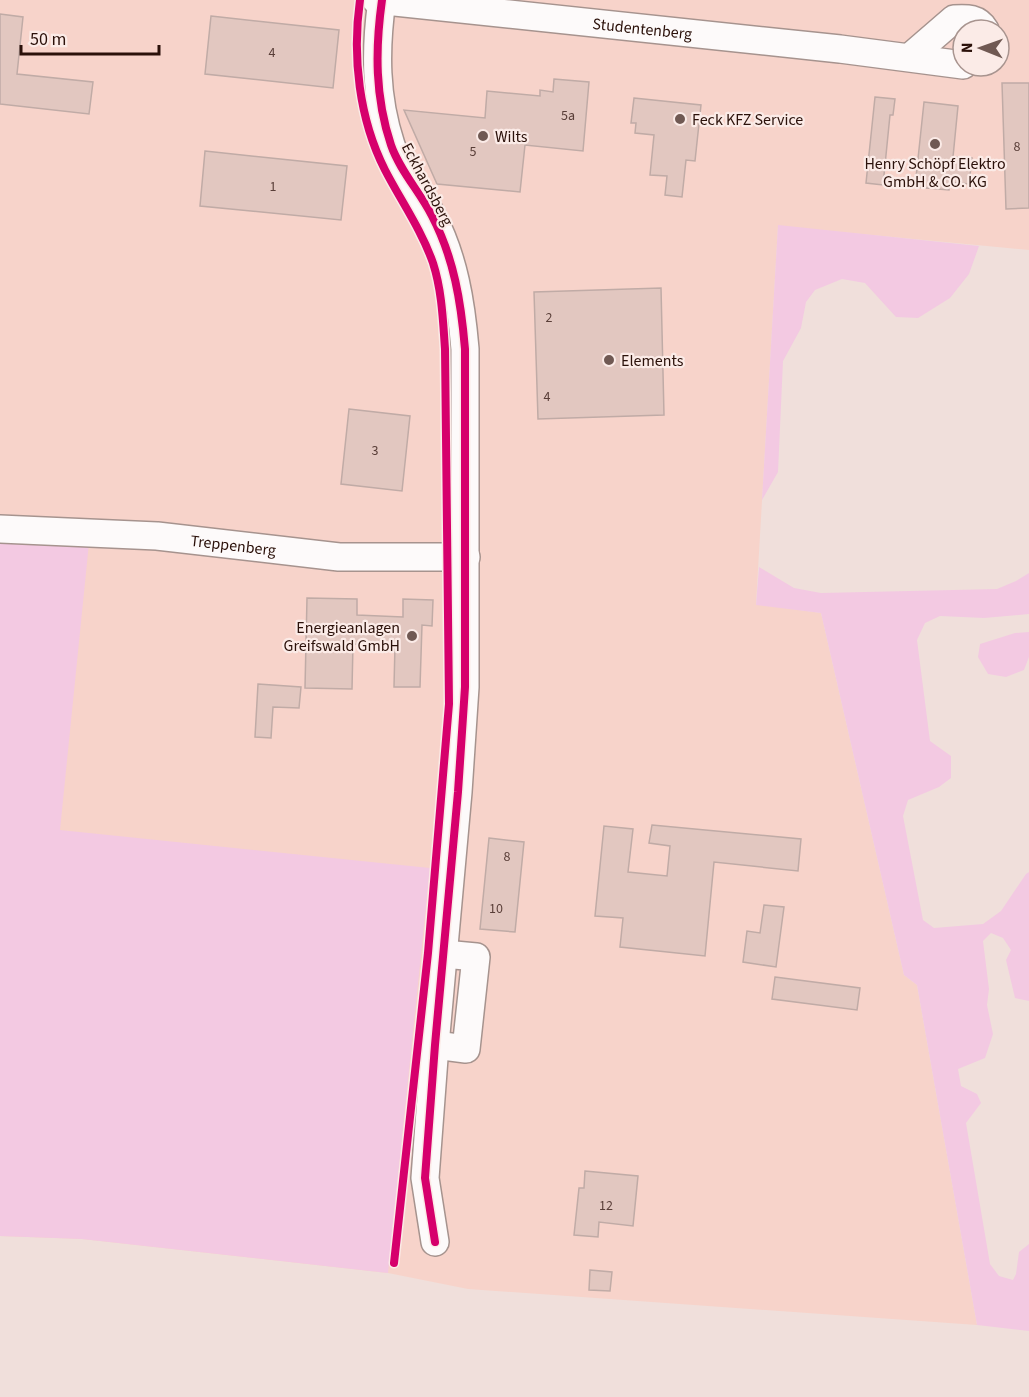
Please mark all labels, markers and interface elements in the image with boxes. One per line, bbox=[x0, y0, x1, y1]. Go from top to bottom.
street label: Studentenberg bbox=[591, 13, 693, 45]
scale bar bbox=[21, 18, 159, 56]
north arrow bbox=[951, 18, 1011, 78]
text: 50 m bbox=[30, 27, 66, 52]
text: N bbox=[956, 42, 978, 53]
house number: 4 bbox=[269, 43, 276, 63]
house number: 5a bbox=[561, 106, 575, 126]
place label: Feck KFZ Service bbox=[692, 109, 803, 131]
marker: Feck KFZ Service bbox=[673, 112, 687, 126]
place label: Wilts bbox=[495, 126, 528, 148]
marker: Wilts bbox=[476, 129, 490, 143]
marker: Henry Schöpf Elektro GmbH & CO. KG bbox=[928, 137, 942, 151]
house number: 8 bbox=[1014, 137, 1021, 157]
street label: Eckhardsberg bbox=[396, 139, 458, 230]
house number: 5 bbox=[470, 142, 477, 162]
place label: Henry Schöpf Elektro GmbH & CO. KG bbox=[864, 153, 1006, 193]
house number: 1 bbox=[270, 177, 277, 197]
house number: 2 bbox=[546, 308, 553, 328]
place label: Elements bbox=[621, 350, 684, 372]
marker: Elements bbox=[602, 353, 616, 367]
house number: 4 bbox=[544, 387, 551, 407]
house number: 3 bbox=[372, 441, 379, 461]
street label: Treppenberg bbox=[189, 530, 277, 562]
place label: Energieanlagen Greifswald GmbH bbox=[284, 617, 400, 657]
marker: Energieanlagen Greifswald GmbH bbox=[405, 629, 419, 643]
house number: 8 bbox=[504, 847, 511, 867]
house number: 10 bbox=[489, 899, 503, 919]
house number: 12 bbox=[599, 1196, 613, 1216]

